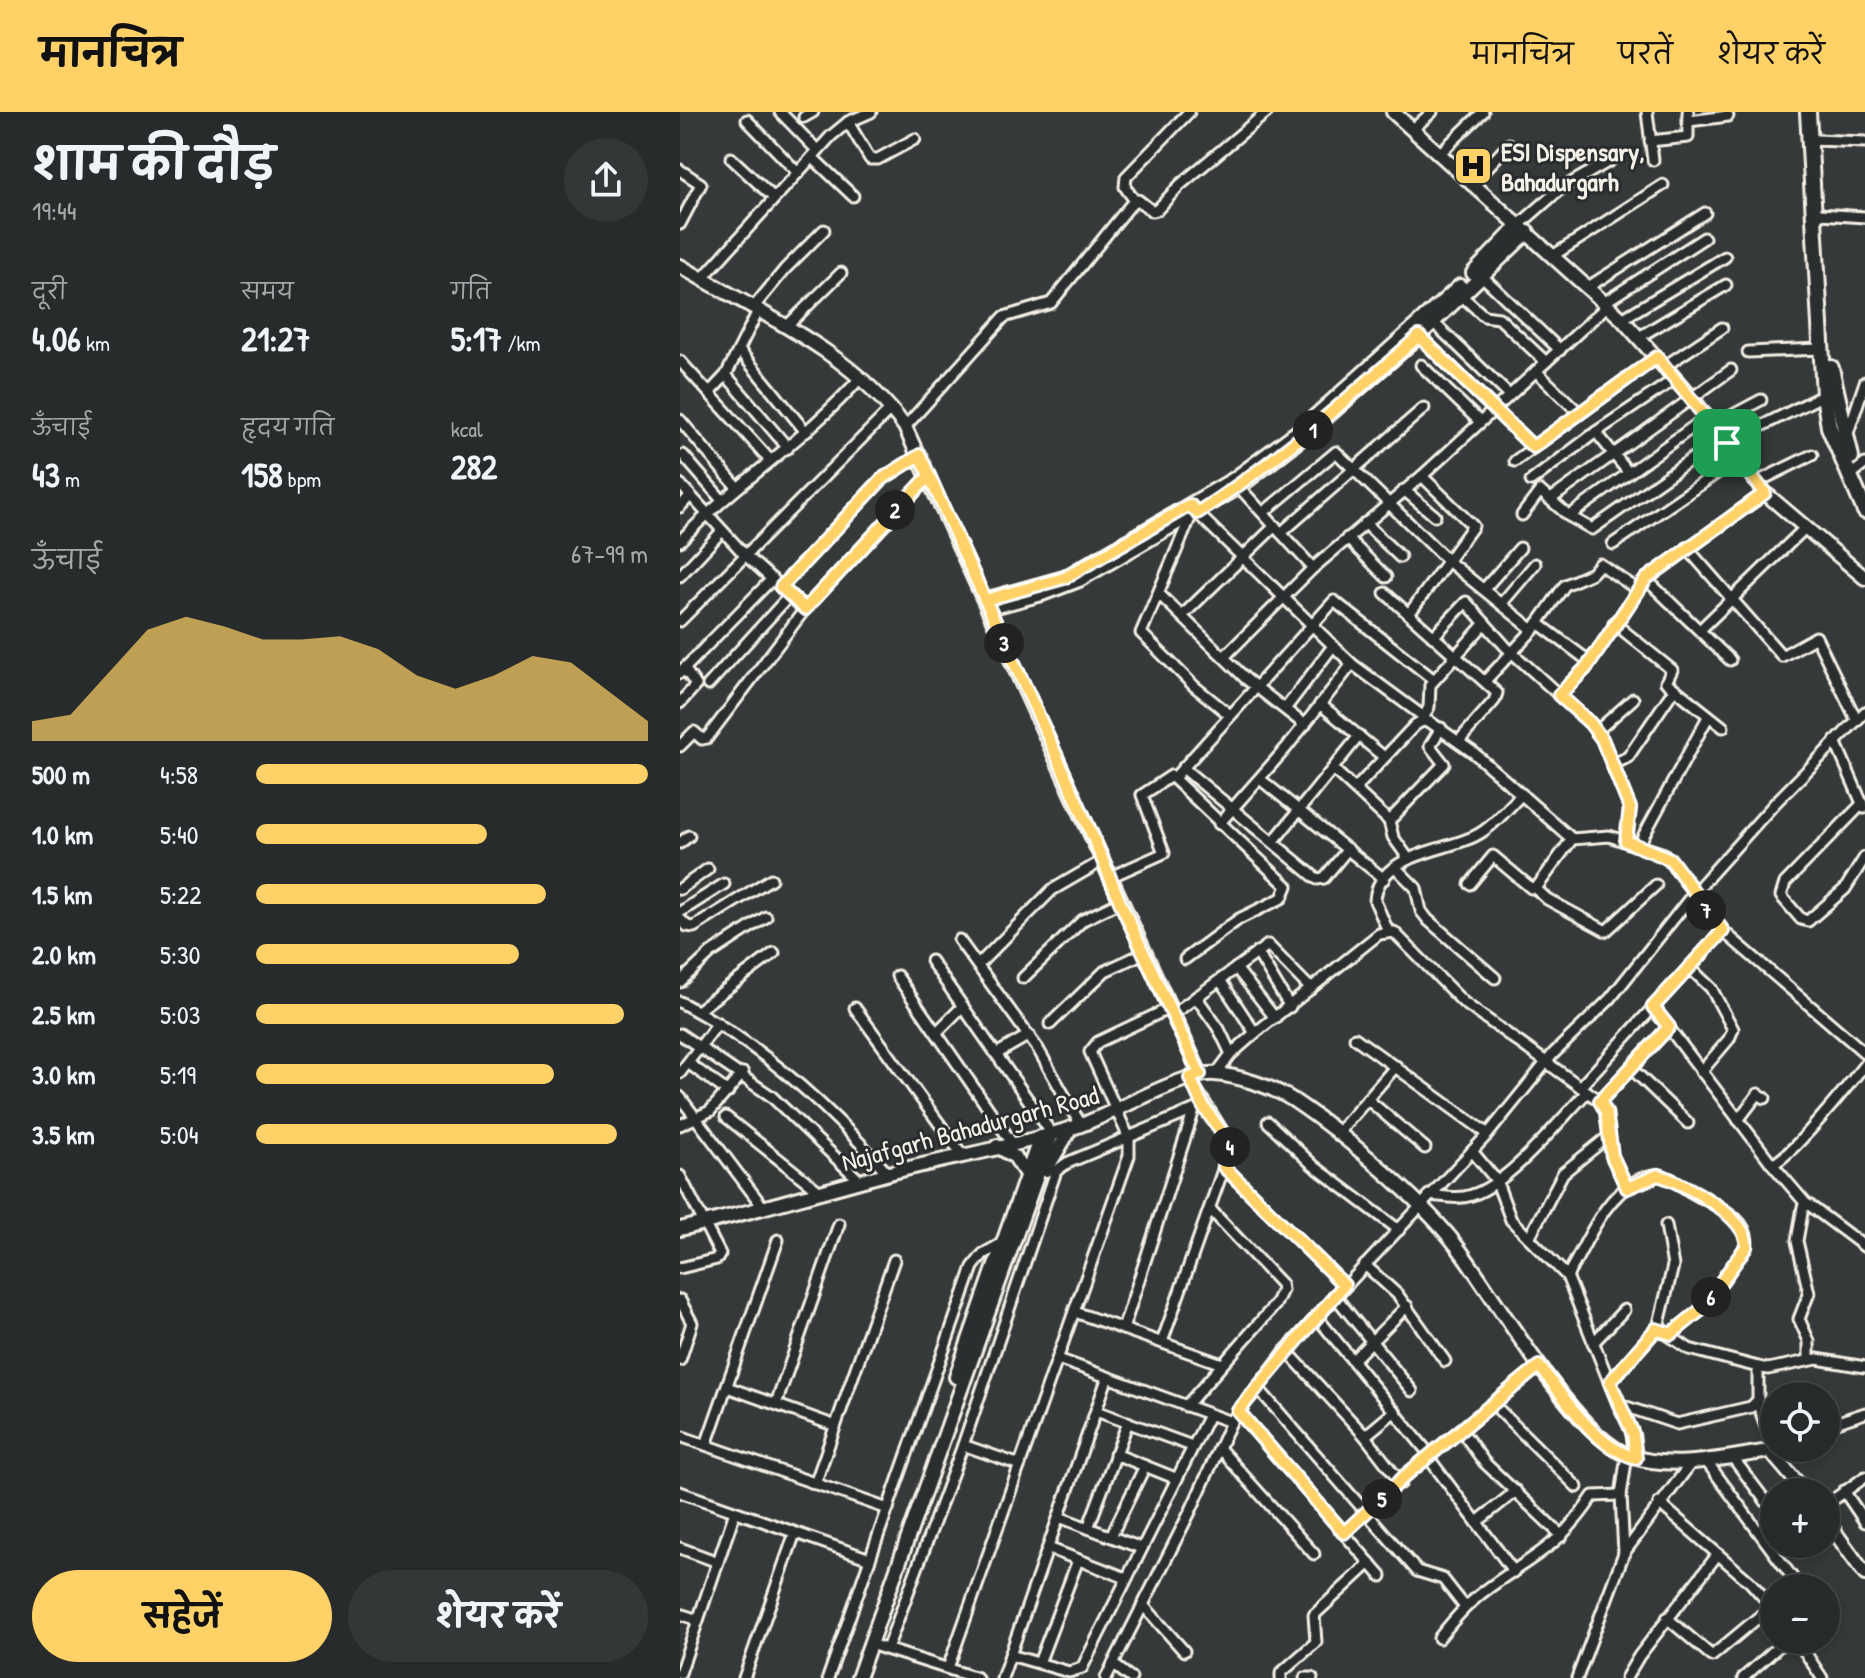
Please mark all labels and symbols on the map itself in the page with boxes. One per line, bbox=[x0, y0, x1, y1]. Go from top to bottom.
place label: ESI Dispensary, Bahadurgarh bbox=[1501, 134, 1644, 200]
hospital icon: ESI Dispensary, Bahadurgarh bbox=[1452, 145, 1494, 187]
pin bbox=[1693, 409, 1761, 477]
pin: 1 bbox=[1293, 410, 1333, 450]
pin: 2 bbox=[875, 490, 915, 530]
pin: 3 bbox=[984, 623, 1024, 663]
pin: 7 bbox=[1686, 890, 1726, 930]
street label: Najafgarh Bahadurgarh Road bbox=[838, 1077, 1102, 1179]
pin: 4 bbox=[1210, 1127, 1250, 1167]
pin: 6 bbox=[1691, 1277, 1731, 1317]
pin: 5 bbox=[1362, 1479, 1402, 1519]

